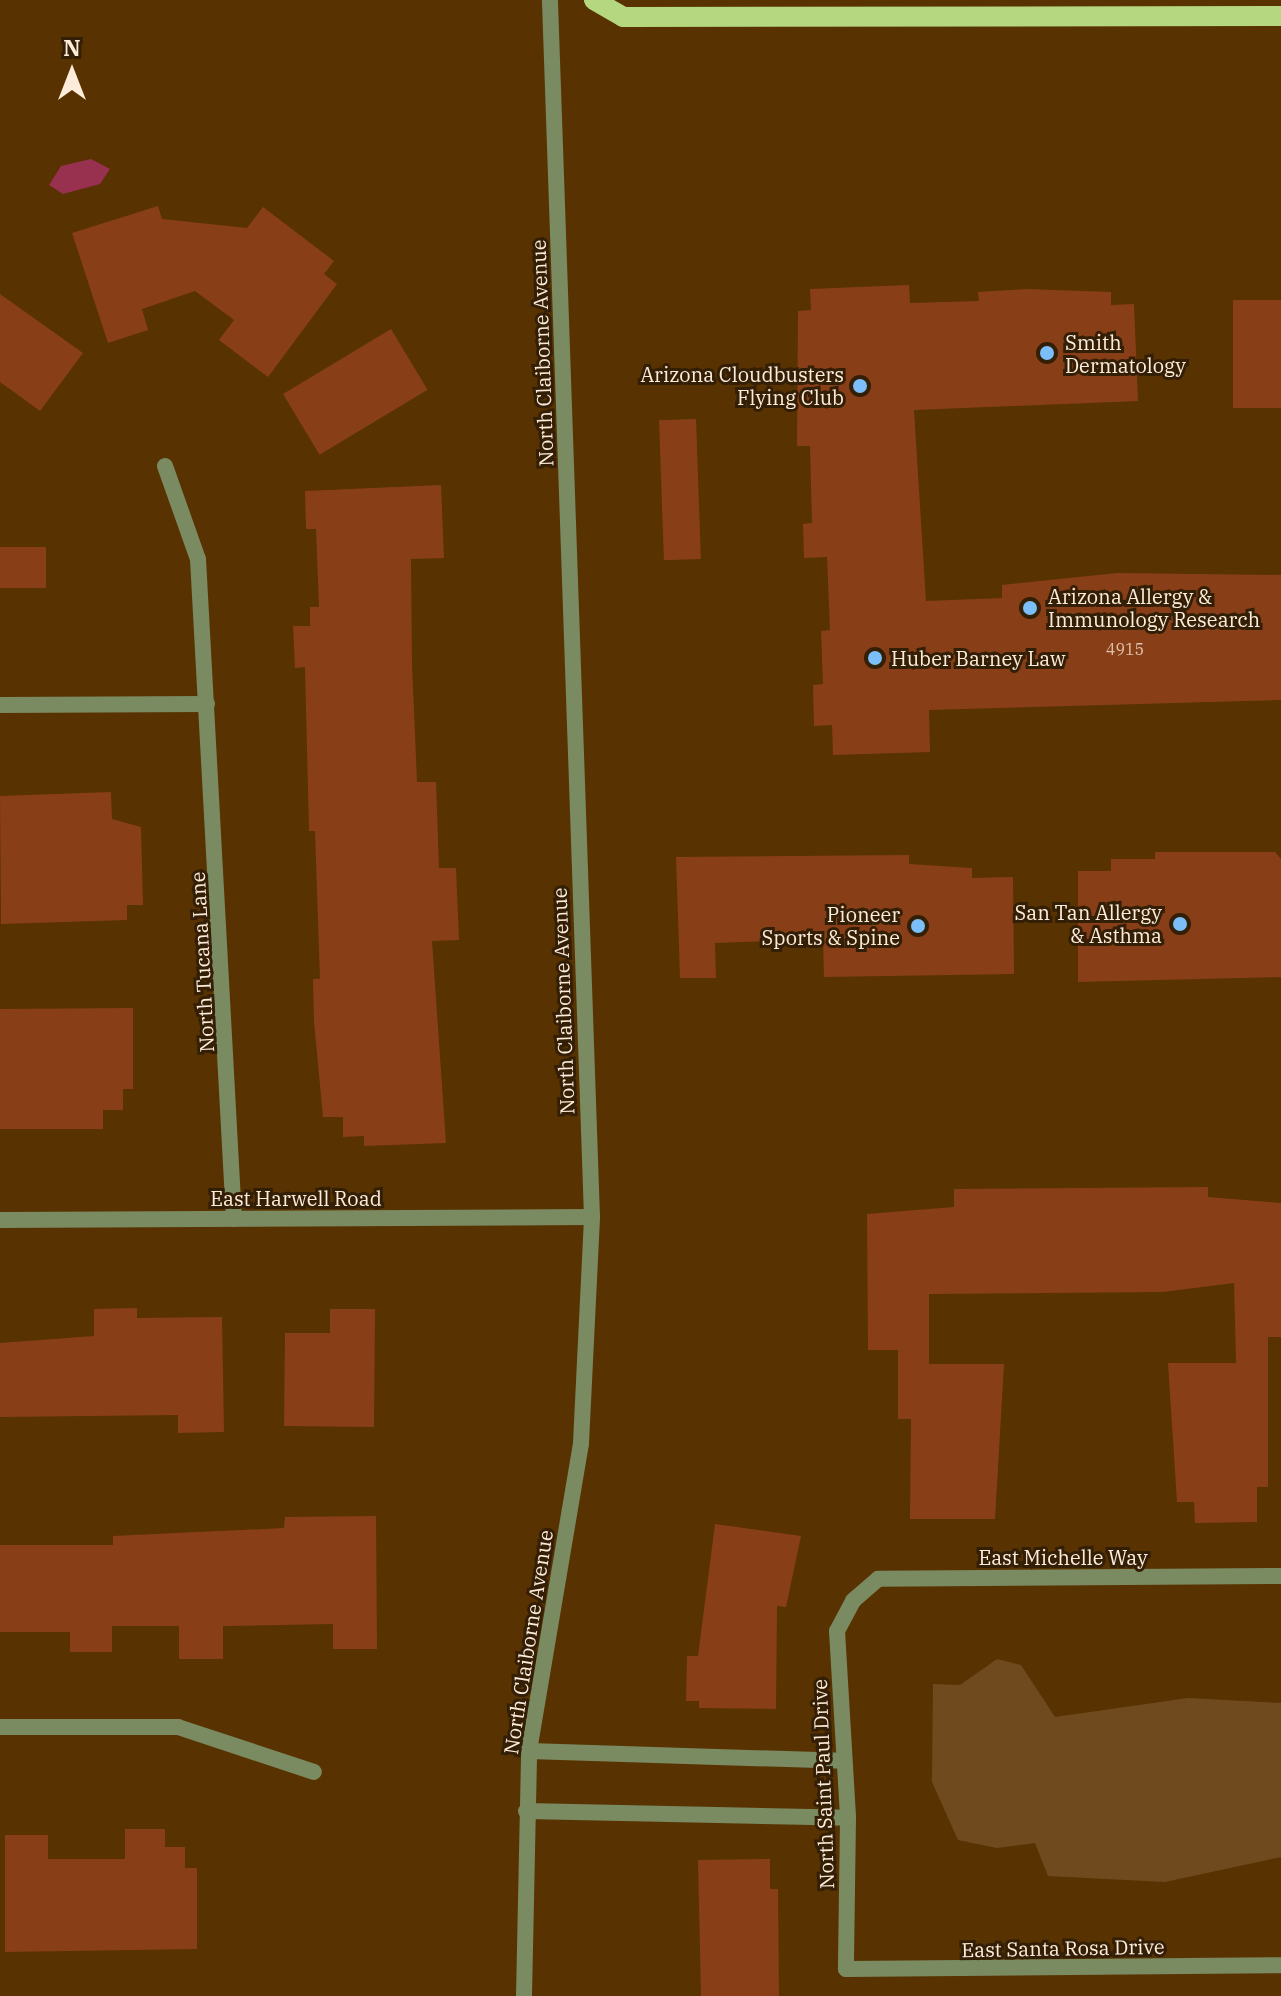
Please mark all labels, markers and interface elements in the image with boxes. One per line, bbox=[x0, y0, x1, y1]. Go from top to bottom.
north arrow bbox=[32, 32, 112, 112]
text: N bbox=[63, 33, 81, 62]
street label: North Claiborne Avenue bbox=[526, 239, 558, 467]
place label: Smith Dermatology bbox=[1065, 330, 1186, 377]
marker: Smith Dermatology bbox=[1036, 342, 1058, 364]
place label: Arizona Cloudbusters Flying Club bbox=[640, 362, 844, 409]
marker: Arizona Cloudbusters Flying Club bbox=[851, 377, 869, 395]
place label: Arizona Allergy & Immunology Research bbox=[1048, 584, 1260, 631]
marker: Arizona Allergy & Immunology Research bbox=[1019, 597, 1041, 619]
house number: 4915 bbox=[1106, 639, 1144, 659]
place label: Huber Barney Law bbox=[891, 646, 1066, 670]
marker: Huber Barney Law bbox=[866, 649, 884, 667]
street label: North Tucana Lane bbox=[185, 871, 219, 1053]
street label: North Claiborne Avenue bbox=[547, 887, 579, 1115]
place label: San Tan Allergy & Asthma bbox=[1014, 900, 1162, 947]
place label: Pioneer Sports & Spine bbox=[762, 902, 900, 949]
marker: San Tan Allergy & Asthma bbox=[1169, 913, 1191, 935]
marker: Pioneer Sports & Spine bbox=[907, 915, 929, 937]
street label: East Harwell Road bbox=[210, 1186, 382, 1210]
street label: North Claiborne Avenue bbox=[498, 1528, 558, 1756]
street label: East Michelle Way bbox=[978, 1545, 1148, 1569]
street label: North Saint Paul Drive bbox=[807, 1679, 839, 1889]
street label: East Santa Rosa Drive bbox=[961, 1934, 1165, 1962]

